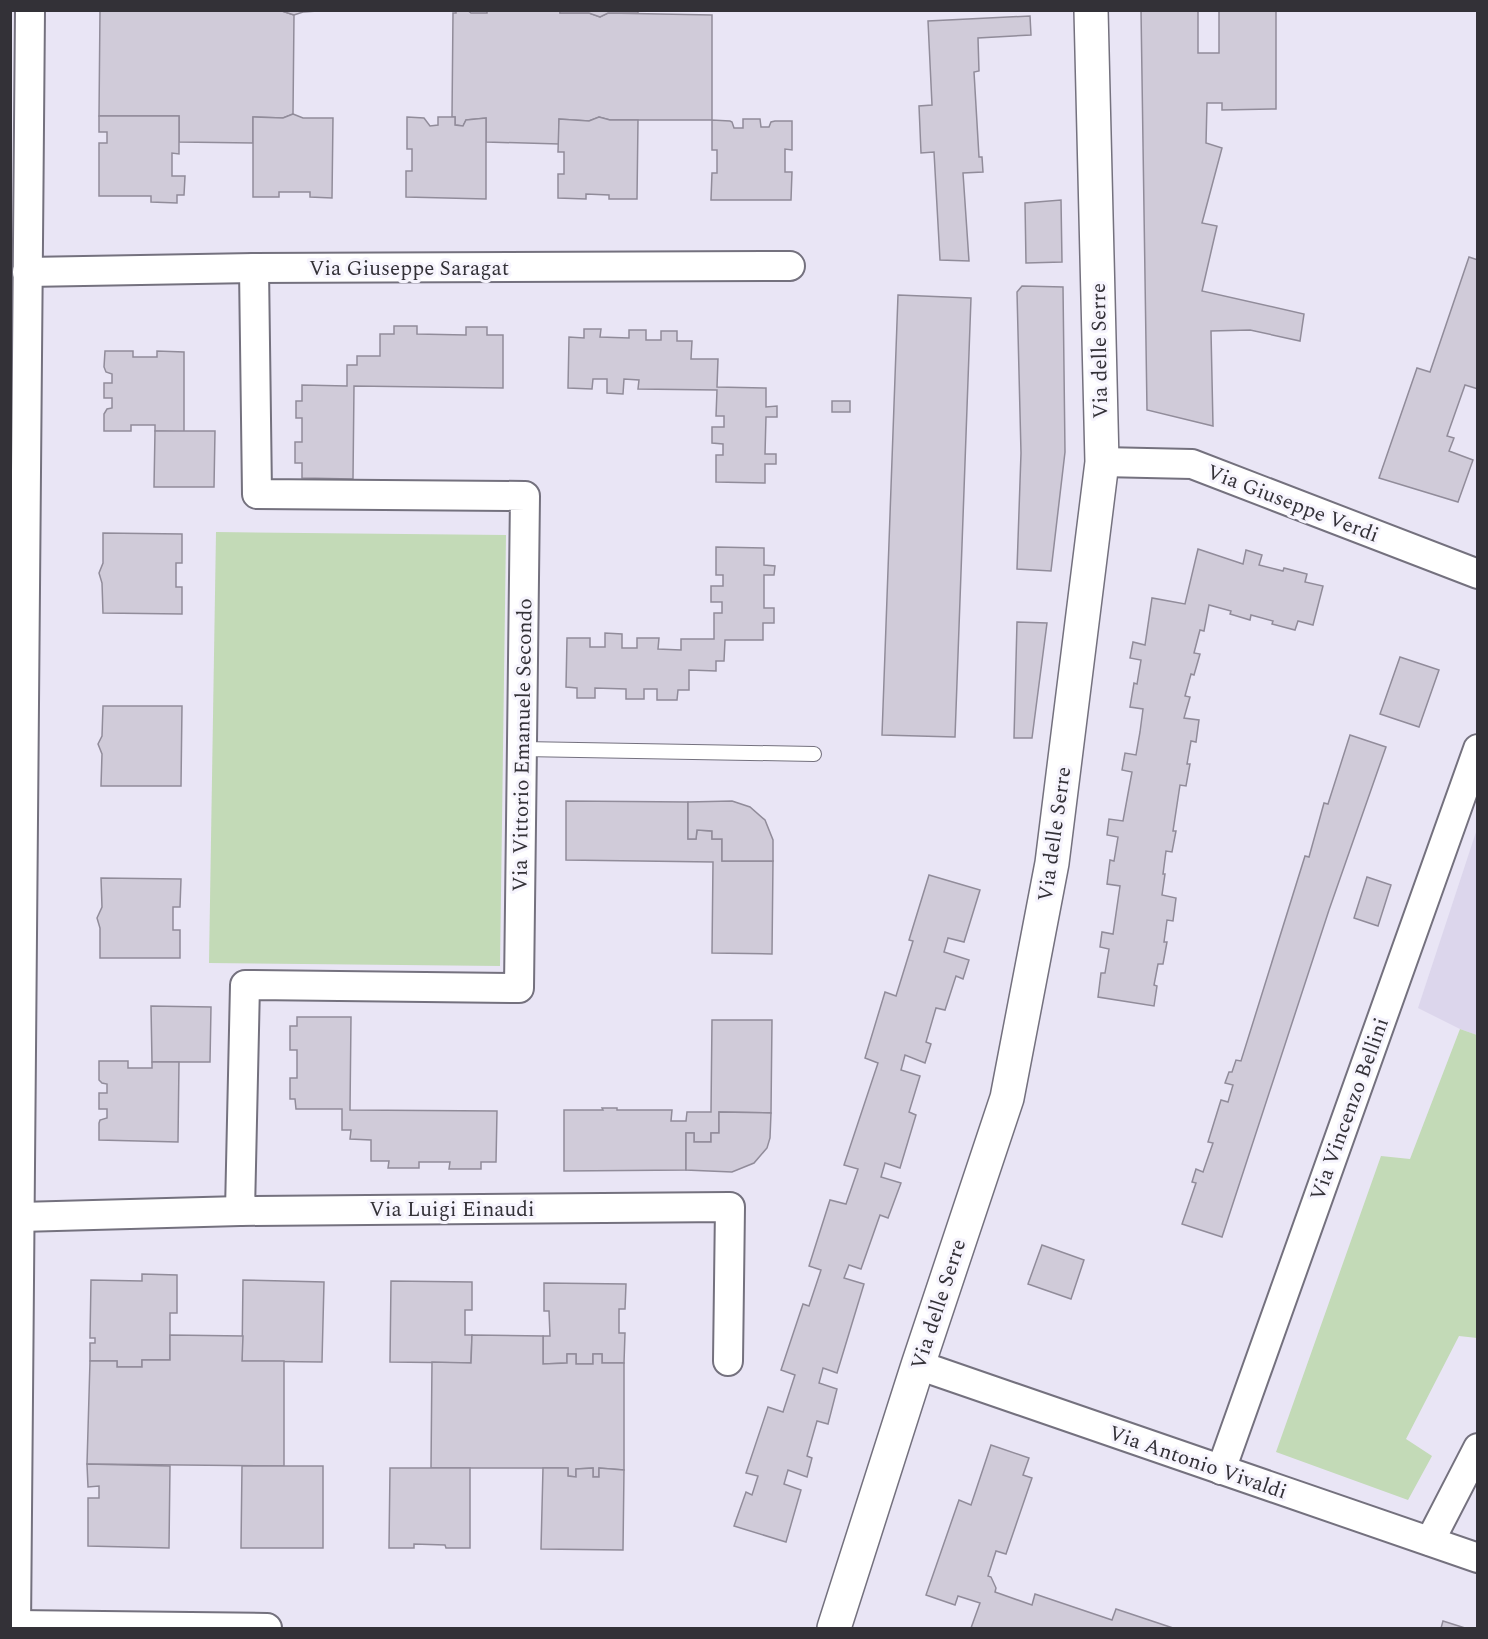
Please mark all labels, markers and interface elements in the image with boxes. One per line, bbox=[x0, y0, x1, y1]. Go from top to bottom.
street label: Via Giuseppe Saragat bbox=[309, 253, 509, 285]
street label: Via delle Serre bbox=[1083, 283, 1117, 419]
street label: Via Giuseppe Verdi bbox=[1202, 456, 1383, 551]
street label: Via Vittorio Emanuele Secondo bbox=[504, 598, 542, 892]
street label: Via delle Serre bbox=[1030, 765, 1080, 904]
street label: Via Vincenzo Bellini bbox=[1302, 1013, 1398, 1205]
street label: Via Luigi Einaudi bbox=[369, 1194, 535, 1226]
street label: Via delle Serre bbox=[903, 1235, 975, 1374]
street label: Via Antonio Vivaldi bbox=[1104, 1417, 1291, 1508]

